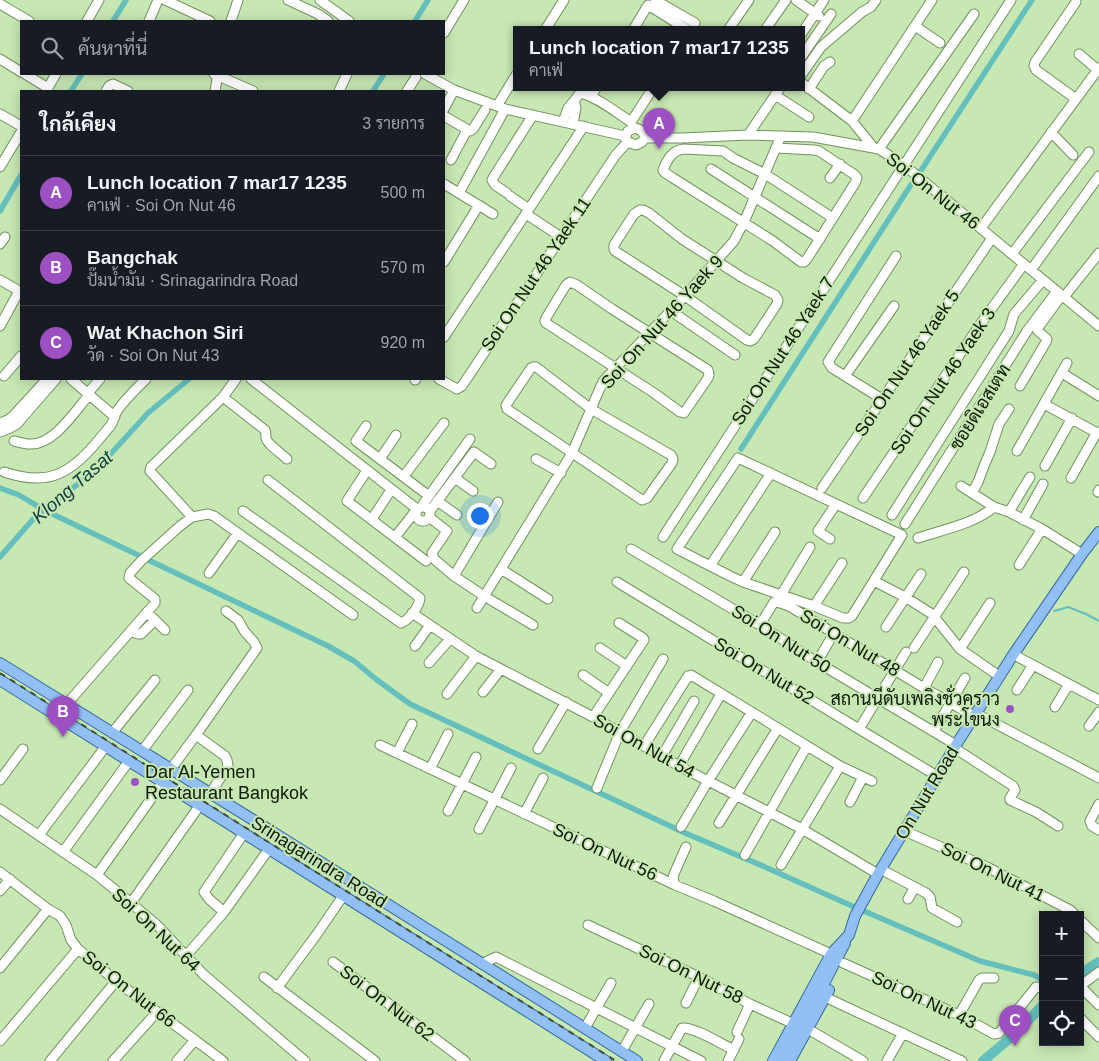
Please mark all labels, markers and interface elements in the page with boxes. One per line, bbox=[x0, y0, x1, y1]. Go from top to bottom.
search box bbox=[20, 20, 445, 75]
popup bbox=[513, 26, 805, 91]
icon: search bbox=[38, 34, 66, 62]
text: Lunch location 7 mar17 1235 bbox=[529, 37, 789, 58]
text: ค้นหาที่นี่ bbox=[78, 38, 147, 59]
text: คาเฟ่ bbox=[529, 62, 563, 79]
pin: A bbox=[643, 108, 675, 149]
text: ใกล้เคียง bbox=[40, 112, 116, 135]
text: 3 รายการ bbox=[362, 115, 425, 132]
street label: Soi On Nut 46 bbox=[882, 148, 984, 234]
text: Lunch location 7 mar17 1235 bbox=[87, 172, 347, 193]
text: A bbox=[50, 184, 62, 201]
text: 500 m bbox=[381, 184, 425, 201]
street label: Soi On Nut 46 Yaek 11 bbox=[477, 193, 595, 355]
text: คาเฟ่ · Soi On Nut 46 bbox=[87, 197, 236, 214]
text: Bangchak bbox=[87, 247, 178, 268]
street label: Soi On Nut 46 Yaek 9 bbox=[597, 251, 727, 393]
text: B bbox=[50, 259, 62, 276]
text: 570 m bbox=[381, 259, 425, 276]
text: ปั๊มน้ำมัน · Srinagarindra Road bbox=[87, 272, 298, 289]
street label: Soi On Nut 46 Yaek 7 bbox=[728, 273, 838, 429]
street label: Soi On Nut 46 Yaek 5 bbox=[850, 286, 964, 440]
street label: Soi On Nut 46 Yaek 3 bbox=[886, 304, 1000, 458]
text: Wat Khachon Siri bbox=[87, 322, 244, 343]
text: C bbox=[50, 334, 62, 351]
text: 920 m bbox=[381, 334, 425, 351]
text: วัด · Soi On Nut 43 bbox=[87, 347, 219, 364]
street label: ซอยดิเอสเตท bbox=[945, 360, 1014, 454]
water label: Klong Tasat bbox=[28, 446, 117, 528]
your location bbox=[467, 503, 493, 529]
street label: Soi On Nut 50 bbox=[728, 601, 834, 677]
street label: Soi On Nut 48 bbox=[796, 605, 904, 681]
street label: Soi On Nut 52 bbox=[710, 633, 818, 709]
place label: สถานนีดับเพลิงชั่วคราว พระโขนง bbox=[830, 684, 1000, 730]
pin: B bbox=[47, 696, 79, 737]
marker: สถานนีดับเพลิงชั่วคราว พระโขนง bbox=[1004, 703, 1016, 715]
street label: Soi On Nut 54 bbox=[590, 710, 698, 782]
street label: On Nut Road bbox=[891, 743, 963, 843]
place label: Dar Al-Yemen Restaurant Bangkok bbox=[145, 762, 309, 803]
marker: Dar Al-Yemen Restaurant Bangkok bbox=[129, 776, 141, 788]
street label: Srinagarindra Road bbox=[248, 812, 390, 912]
street label: Soi On Nut 56 bbox=[550, 819, 660, 885]
street label: Soi On Nut 41 bbox=[938, 838, 1048, 906]
street label: Soi On Nut 64 bbox=[108, 884, 204, 976]
map controls bbox=[1039, 911, 1084, 1046]
button: + bbox=[1039, 911, 1084, 956]
street label: Soi On Nut 58 bbox=[636, 940, 746, 1008]
street label: Soi On Nut 66 bbox=[78, 946, 180, 1032]
button: − bbox=[1039, 956, 1084, 1001]
street label: Soi On Nut 62 bbox=[336, 961, 438, 1045]
street label: Soi On Nut 43 bbox=[869, 967, 979, 1033]
button: locate bbox=[1039, 1001, 1084, 1046]
pin: C bbox=[999, 1005, 1031, 1046]

